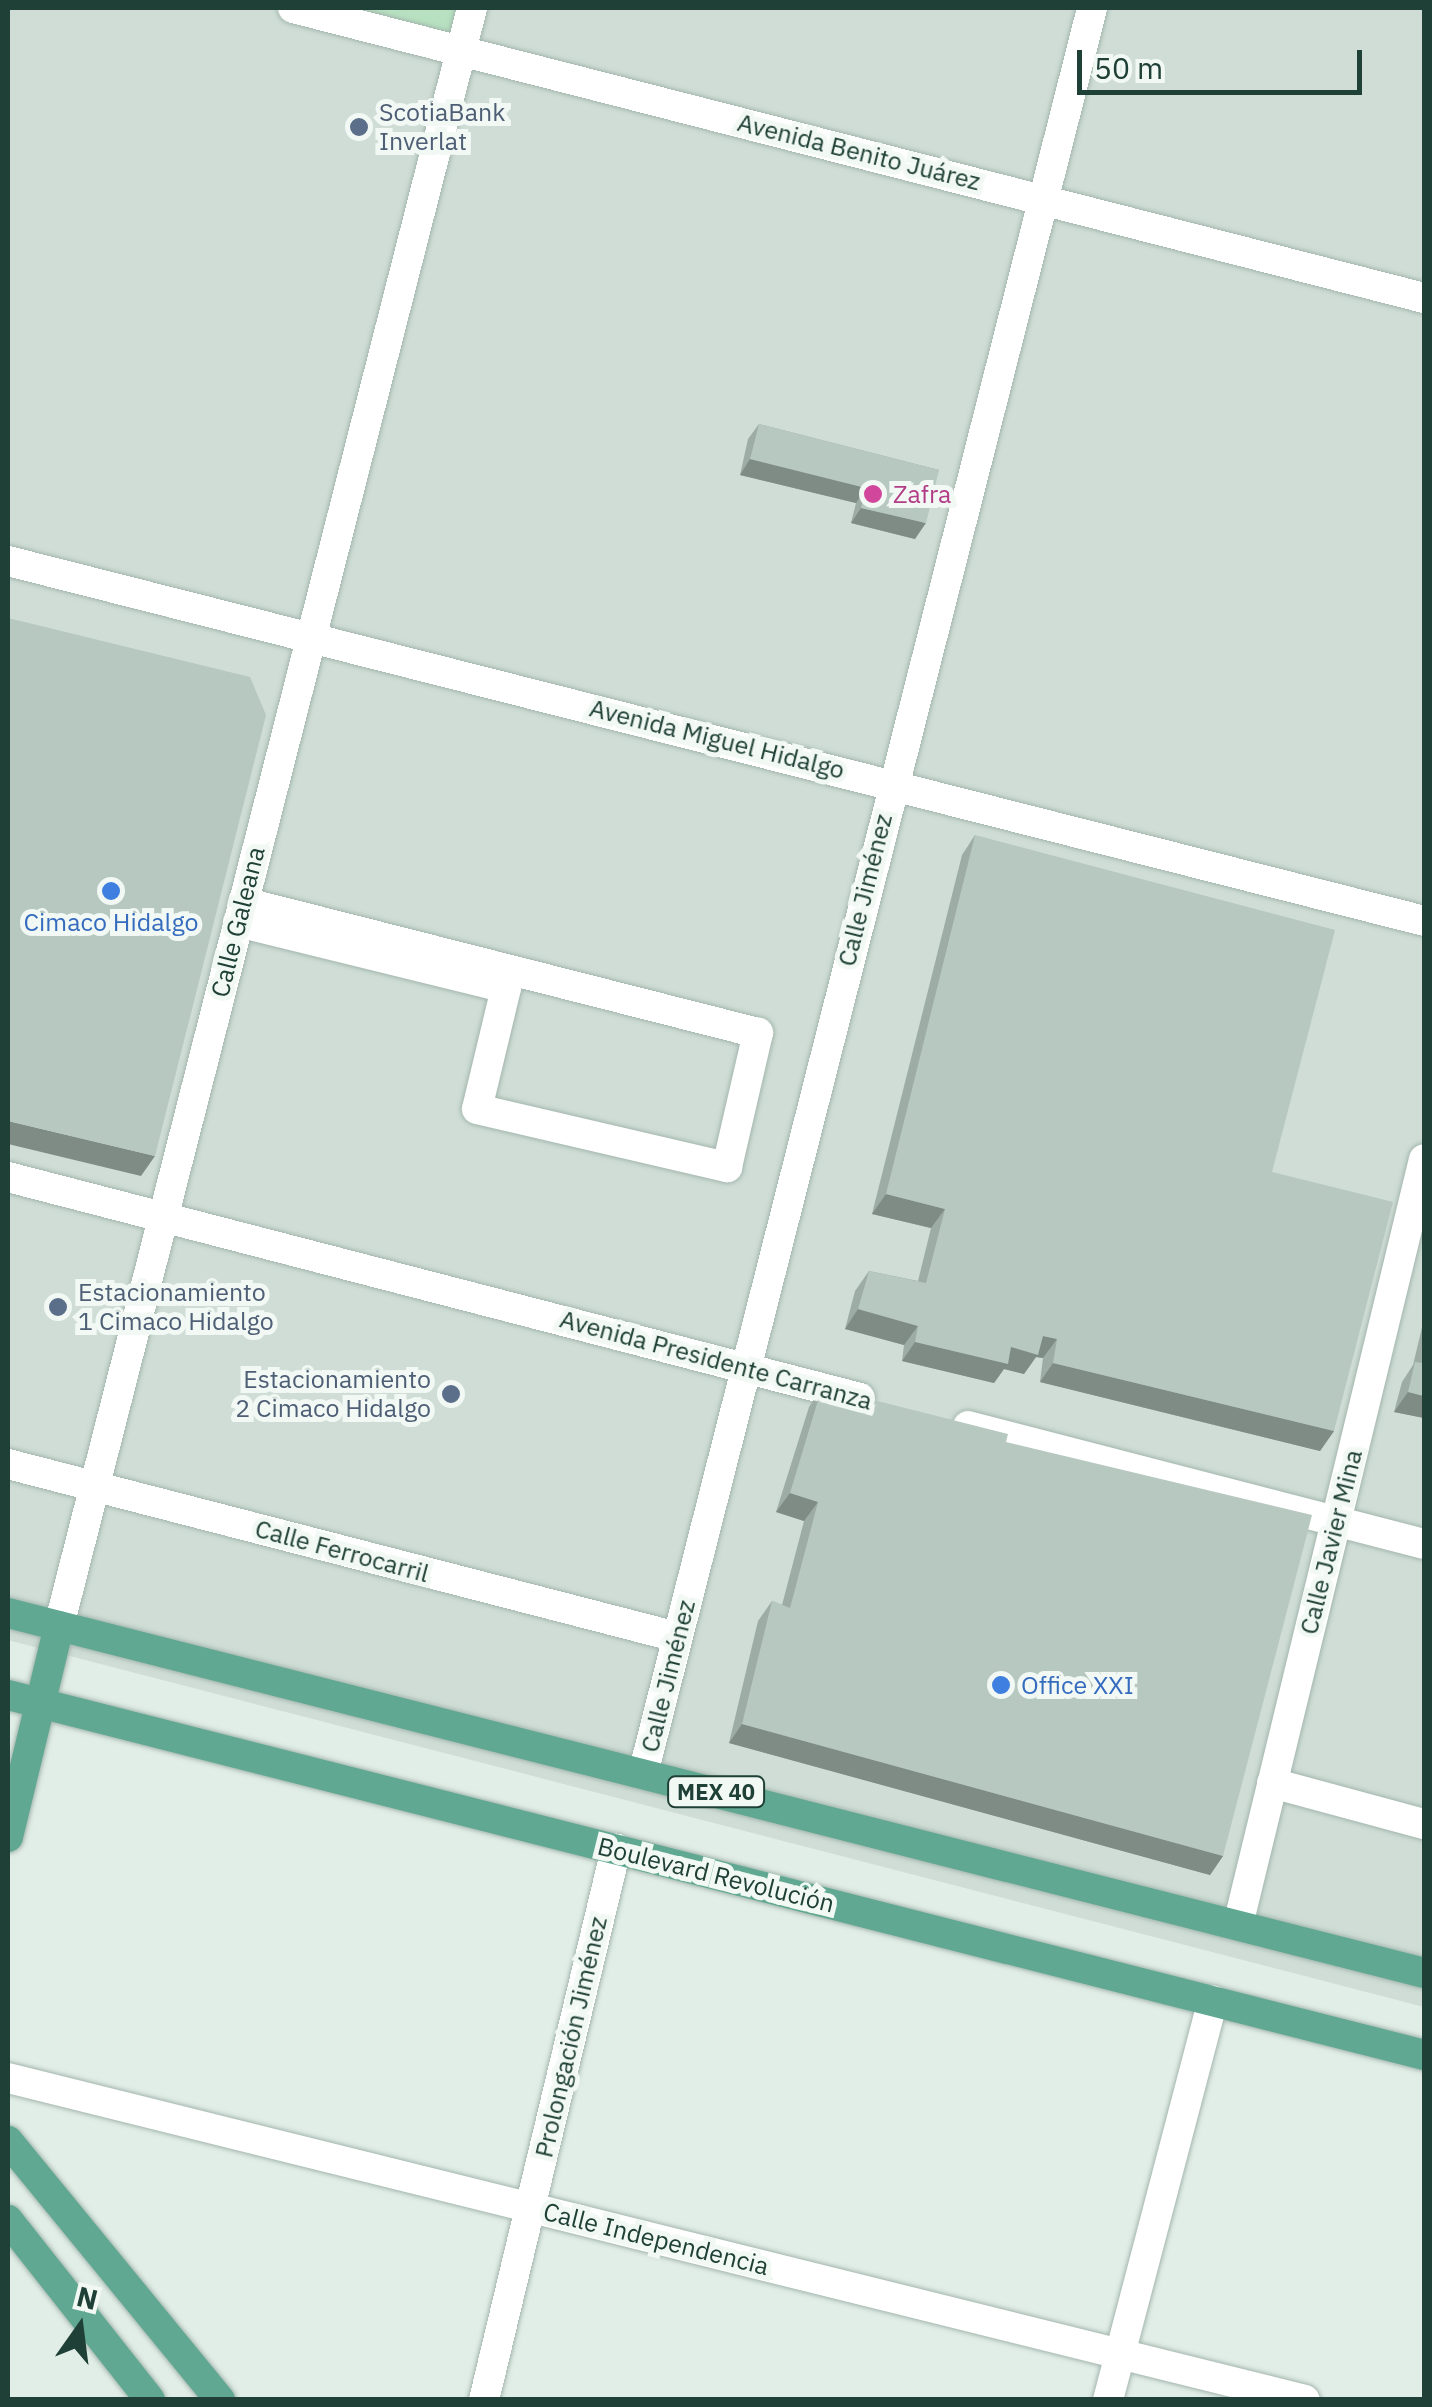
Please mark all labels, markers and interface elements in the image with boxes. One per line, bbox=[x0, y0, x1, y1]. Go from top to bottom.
scale bar bbox=[1082, 30, 1367, 92]
text: 50 m bbox=[1094, 48, 1163, 87]
place label: ScotiaBank Inverlat bbox=[379, 98, 505, 157]
street label: Avenida Benito Juárez bbox=[734, 107, 984, 197]
marker: ScotiaBank Inverlat bbox=[348, 116, 370, 138]
place label: Zafra bbox=[893, 479, 951, 509]
marker: Zafra bbox=[862, 483, 884, 505]
street label: Avenida Miguel Hidalgo bbox=[587, 693, 847, 785]
street label: Calle Jiménez bbox=[832, 811, 898, 969]
street label: Calle Galeana bbox=[205, 844, 271, 1000]
marker: Cimaco Hidalgo bbox=[100, 880, 122, 902]
place label: Cimaco Hidalgo bbox=[24, 907, 198, 937]
place label: Estacionamiento 1 Cimaco Hidalgo bbox=[78, 1278, 274, 1337]
marker: Estacionamiento 1 Cimaco Hidalgo bbox=[47, 1296, 69, 1318]
street label: Avenida Presidente Carranza bbox=[557, 1304, 875, 1416]
place label: Estacionamiento 2 Cimaco Hidalgo bbox=[235, 1365, 431, 1424]
marker: Estacionamiento 2 Cimaco Hidalgo bbox=[440, 1383, 462, 1405]
street label: Calle Javier Mina bbox=[1294, 1447, 1368, 1637]
street label: Calle Ferrocarril bbox=[252, 1513, 432, 1589]
street label: Calle Jiménez bbox=[635, 1597, 701, 1755]
place label: Office XXI bbox=[1021, 1670, 1134, 1700]
marker: Office XXI bbox=[990, 1674, 1012, 1696]
road number: MEX 40 bbox=[666, 1775, 766, 1809]
street label: Boulevard Revolución bbox=[594, 1831, 838, 1919]
street label: Prolongación Jiménez bbox=[529, 1914, 613, 2160]
street label: Calle Independencia bbox=[540, 2196, 772, 2282]
north arrow bbox=[30, 2277, 130, 2377]
text: N bbox=[73, 2277, 102, 2318]

